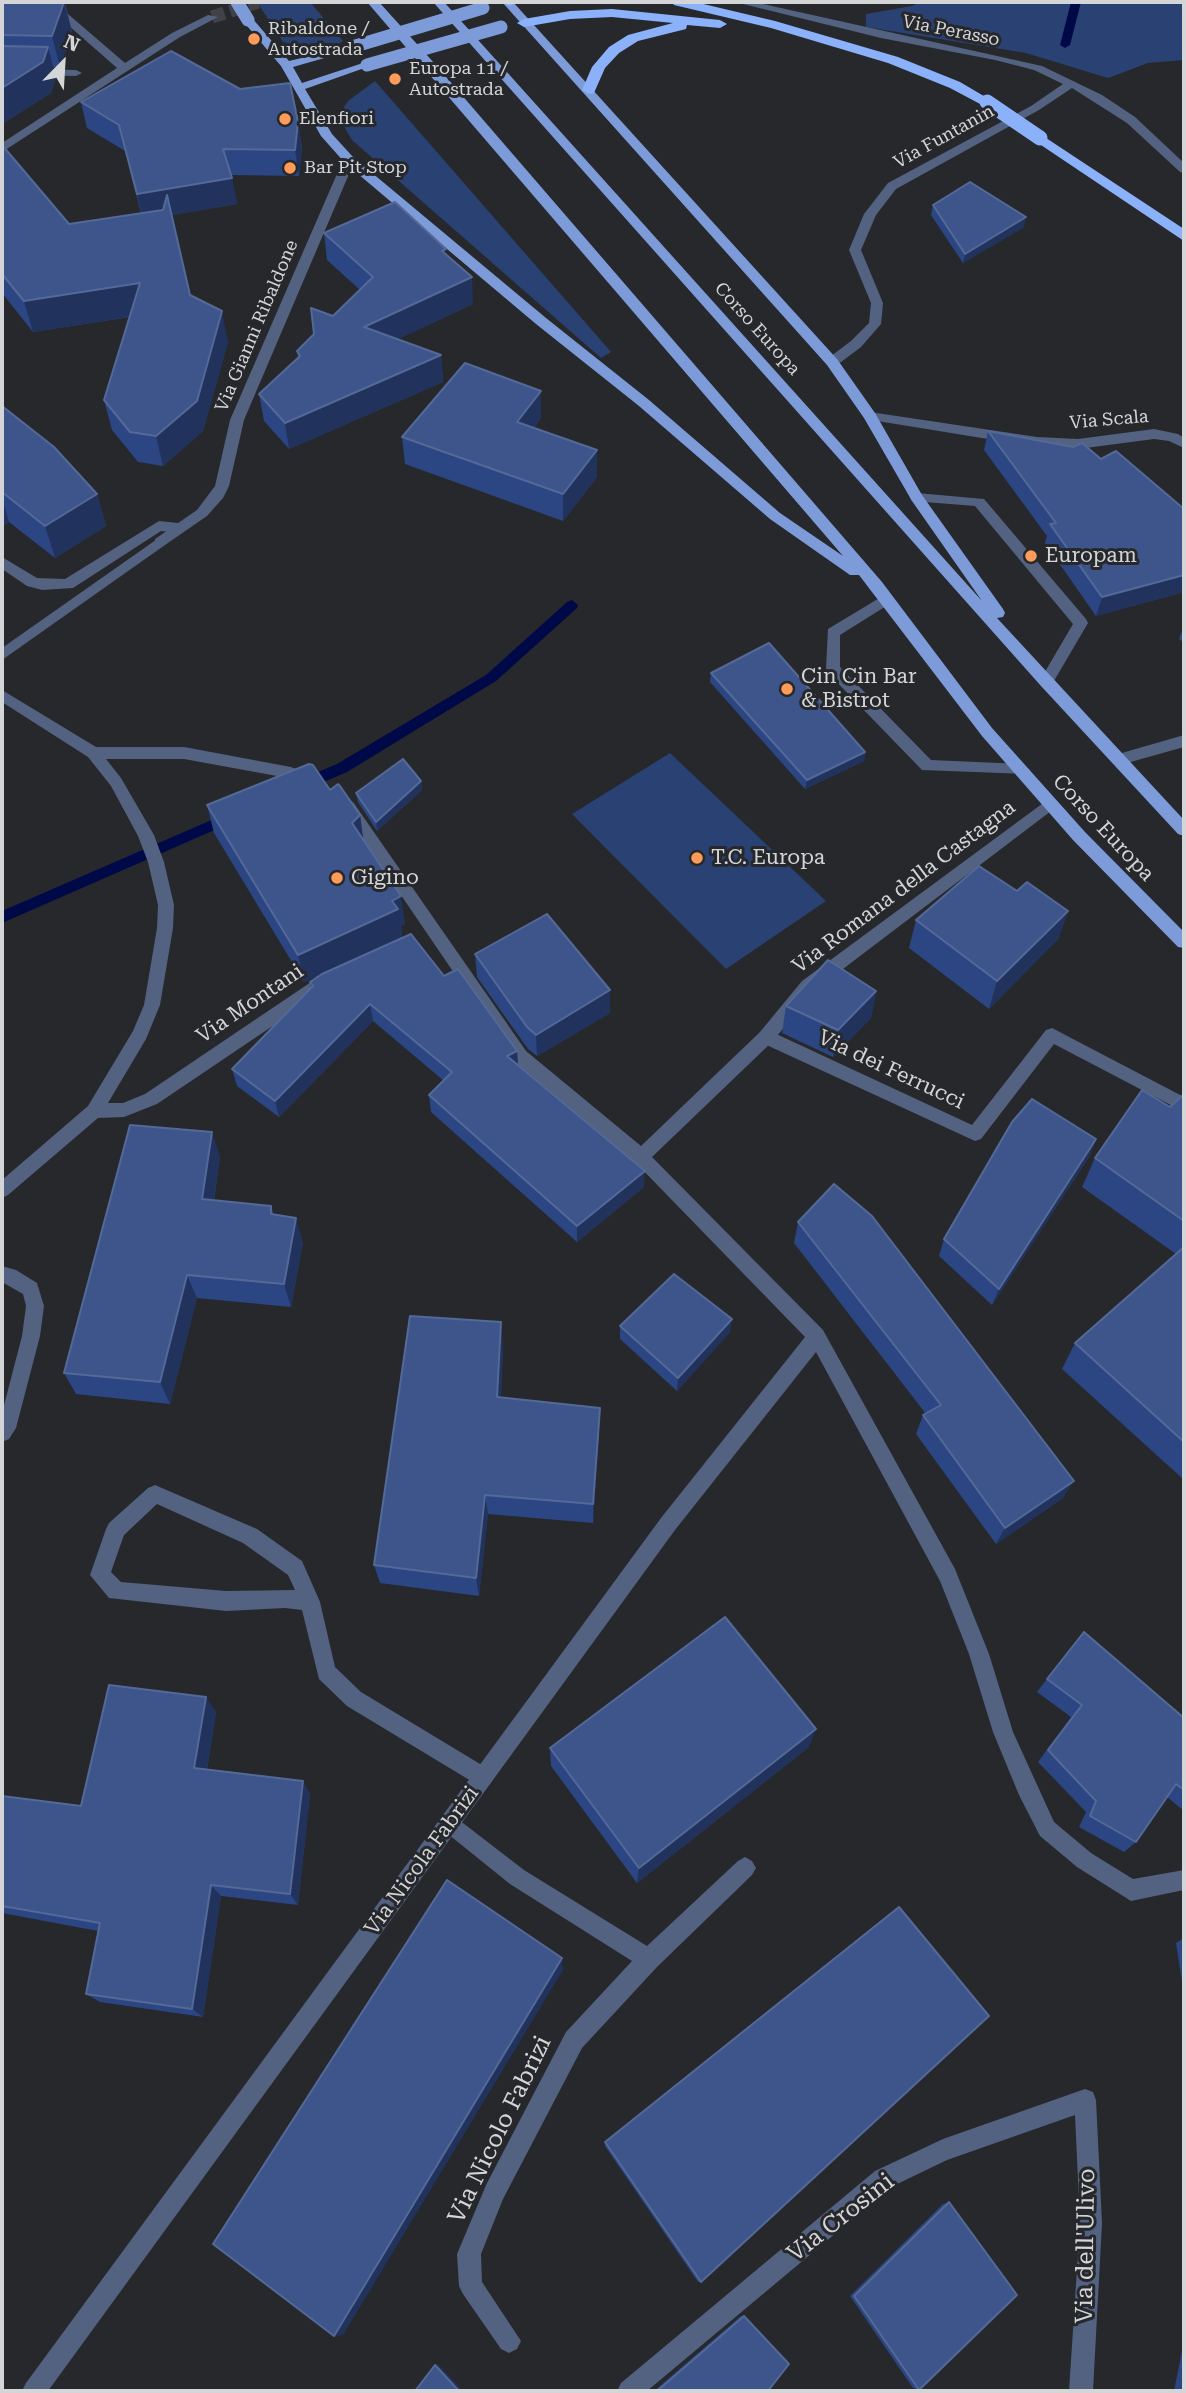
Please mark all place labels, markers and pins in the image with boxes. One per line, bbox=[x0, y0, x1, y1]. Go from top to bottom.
place label: Ribaldone / Autostrada bbox=[268, 18, 369, 60]
marker: Ribaldone / Autostrada bbox=[246, 31, 262, 47]
place label: Europa 11 / Autostrada bbox=[409, 58, 508, 100]
marker: Europa 11 / Autostrada bbox=[387, 71, 403, 87]
place label: Elenfiori bbox=[299, 108, 374, 130]
marker: Elenfiori bbox=[277, 111, 293, 127]
place label: Bar Pit Stop bbox=[304, 157, 407, 179]
marker: Bar Pit Stop bbox=[282, 160, 298, 176]
place label: Europam bbox=[1045, 543, 1137, 569]
marker: Europam bbox=[1023, 548, 1039, 564]
place label: Cin Cin Bar & Bistrot bbox=[801, 664, 917, 714]
marker: Cin Cin Bar & Bistrot bbox=[779, 681, 795, 697]
place label: T.C. Europa bbox=[711, 845, 825, 871]
marker: T.C. Europa bbox=[689, 850, 705, 866]
place label: Gigino bbox=[351, 865, 419, 891]
marker: Gigino bbox=[329, 870, 345, 886]

